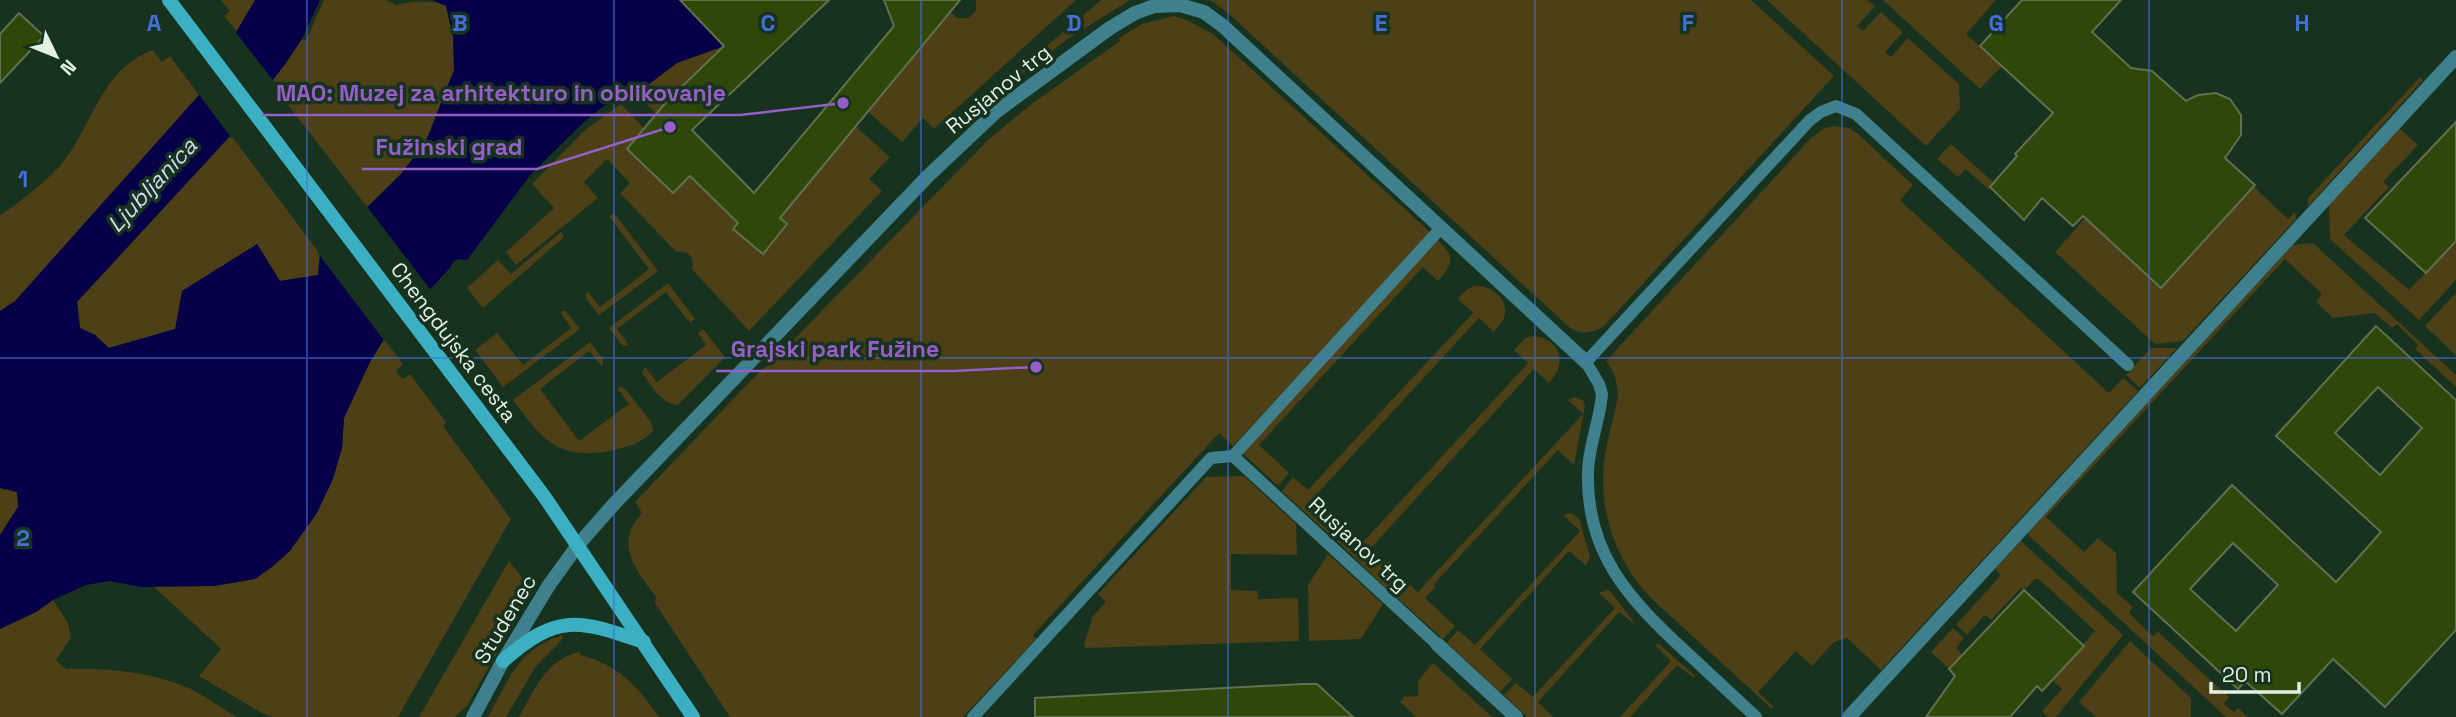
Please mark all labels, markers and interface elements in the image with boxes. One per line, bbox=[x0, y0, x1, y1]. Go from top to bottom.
text: A bbox=[147, 8, 162, 38]
text: B bbox=[452, 8, 468, 38]
text: C bbox=[761, 8, 775, 38]
text: D bbox=[1066, 8, 1082, 38]
text: E bbox=[1375, 8, 1387, 38]
text: F bbox=[1682, 8, 1694, 38]
text: G bbox=[1988, 8, 2004, 38]
text: H bbox=[2294, 8, 2310, 38]
north arrow bbox=[21, 21, 91, 91]
street label: Rusjanov trg bbox=[940, 38, 1056, 140]
text: N bbox=[55, 54, 82, 80]
callout: MAO: Muzej za arhitekturo in oblikovanje bbox=[262, 71, 740, 115]
text: MAO: Muzej za arhitekturo in oblikovanje bbox=[276, 78, 726, 108]
callout: Fužinski grad bbox=[362, 125, 537, 169]
water label: Ljubljanica bbox=[101, 131, 204, 239]
text: Fužinski grad bbox=[376, 132, 522, 162]
text: 1 bbox=[18, 164, 28, 194]
street label: Chengdujska cesta bbox=[385, 256, 523, 428]
callout: Grajski park Fužine bbox=[716, 327, 953, 371]
text: Grajski park Fužine bbox=[731, 334, 939, 364]
street label: Rusjanov trg bbox=[1303, 491, 1415, 597]
text: 2 bbox=[16, 523, 30, 553]
street label: Studenec bbox=[468, 570, 542, 668]
scale bar bbox=[2211, 650, 2298, 694]
text: 20 m bbox=[2222, 661, 2272, 688]

